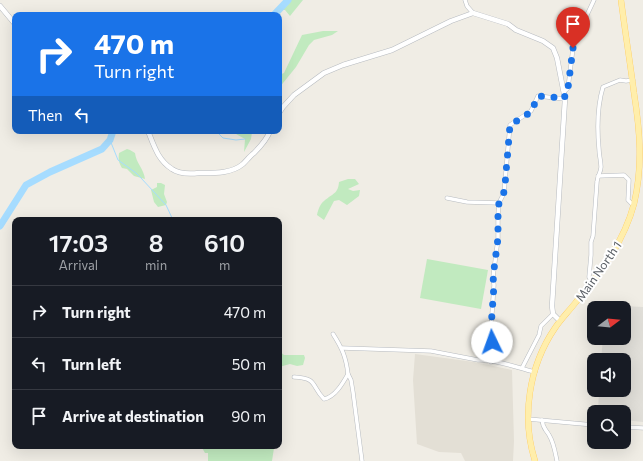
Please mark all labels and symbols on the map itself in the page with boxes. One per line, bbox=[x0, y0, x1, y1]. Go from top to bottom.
pin bbox=[556, 7.0, 590, 48]
street label: Main North 1 bbox=[572, 238, 624, 304]
north arrow bbox=[587, 301, 631, 345]
position arrow bbox=[471, 321, 513, 363]

